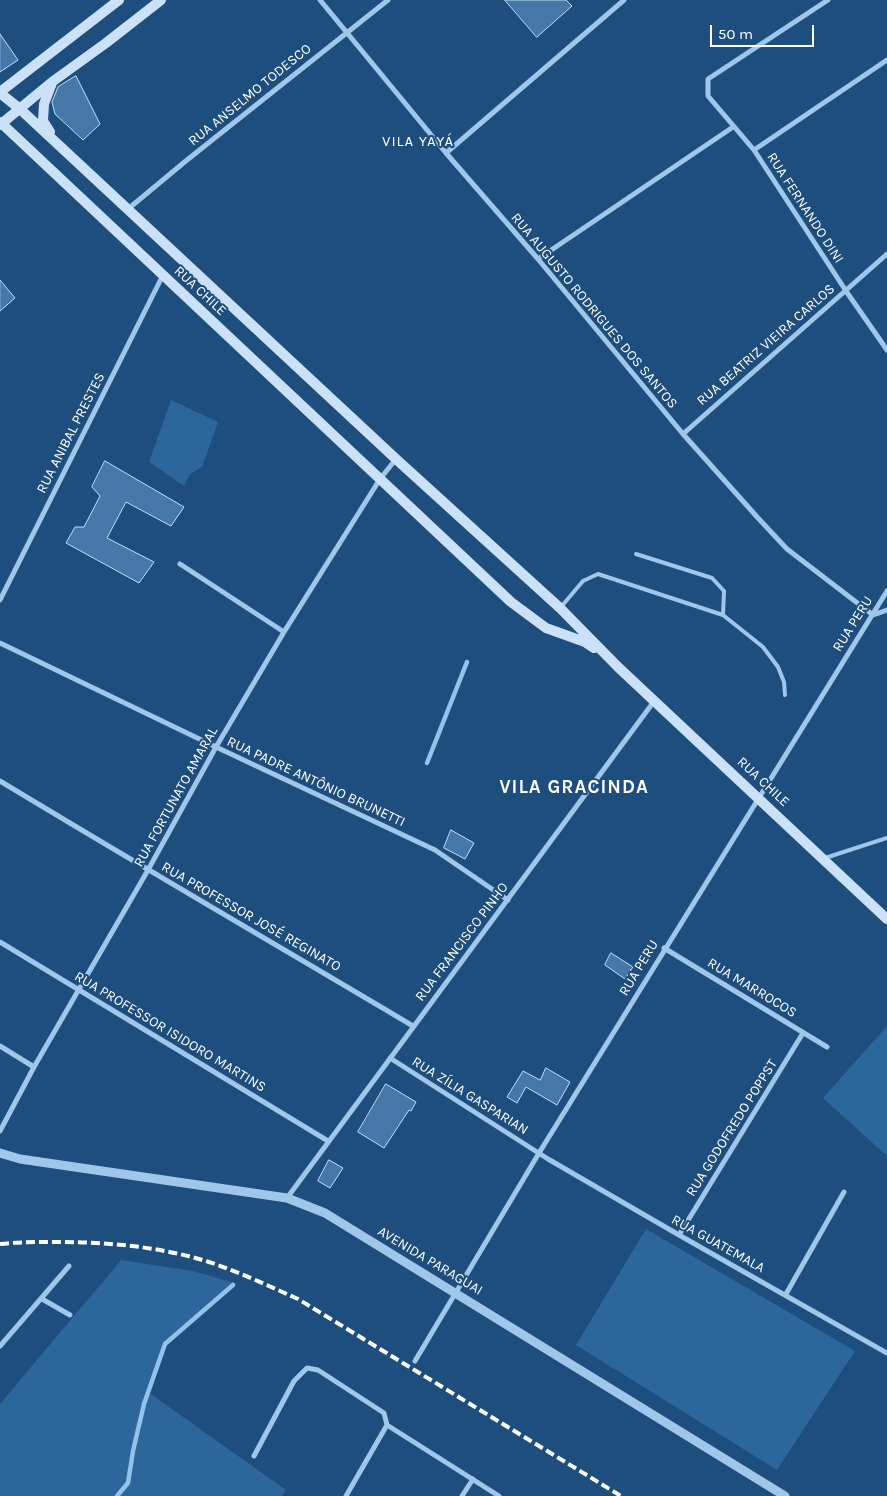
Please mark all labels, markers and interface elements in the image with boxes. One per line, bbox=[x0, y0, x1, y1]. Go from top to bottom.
scale bar bbox=[712, 15, 816, 47]
text: 50 m bbox=[718, 25, 753, 43]
street label: RUA ANSELMO TODESCO bbox=[185, 40, 315, 150]
district label: VILA YAYÁ bbox=[381, 133, 455, 151]
street label: RUA FERNANDO DINI bbox=[763, 150, 847, 266]
street label: RUA AUGUSTO RODRIGUES DOS SANTOS bbox=[507, 210, 681, 412]
street label: RUA CHILE bbox=[170, 263, 230, 319]
street label: RUA BEATRIZ VIEIRA CARLOS bbox=[694, 281, 838, 409]
street label: RUA ANIBAL PRESTES bbox=[33, 370, 109, 496]
street label: RUA PERU bbox=[829, 593, 877, 655]
street label: RUA FORTUNATO AMARAL bbox=[130, 724, 222, 870]
street label: RUA PADRE ANTÔNIO BRUNETTI bbox=[224, 733, 408, 831]
street label: RUA CHILE bbox=[733, 754, 793, 810]
district label: VILA GRACINDA bbox=[498, 777, 650, 799]
street label: RUA PROFESSOR JOSÉ REGINATO bbox=[158, 859, 344, 975]
street label: RUA FRANCISCO PINHO bbox=[412, 879, 512, 1005]
street label: RUA PERU bbox=[616, 937, 662, 999]
street label: RUA MARROCOS bbox=[704, 955, 800, 1021]
street label: RUA PROFESSOR ISIDORO MARTINS bbox=[71, 968, 269, 1096]
street label: RUA ZÍLIA GASPARIAN bbox=[409, 1053, 531, 1139]
street label: RUA GODOFREDO POPPST bbox=[683, 1056, 781, 1200]
street label: RUA GUATEMALA bbox=[668, 1211, 768, 1277]
street label: AVENIDA PARAGUAI bbox=[374, 1223, 486, 1299]

